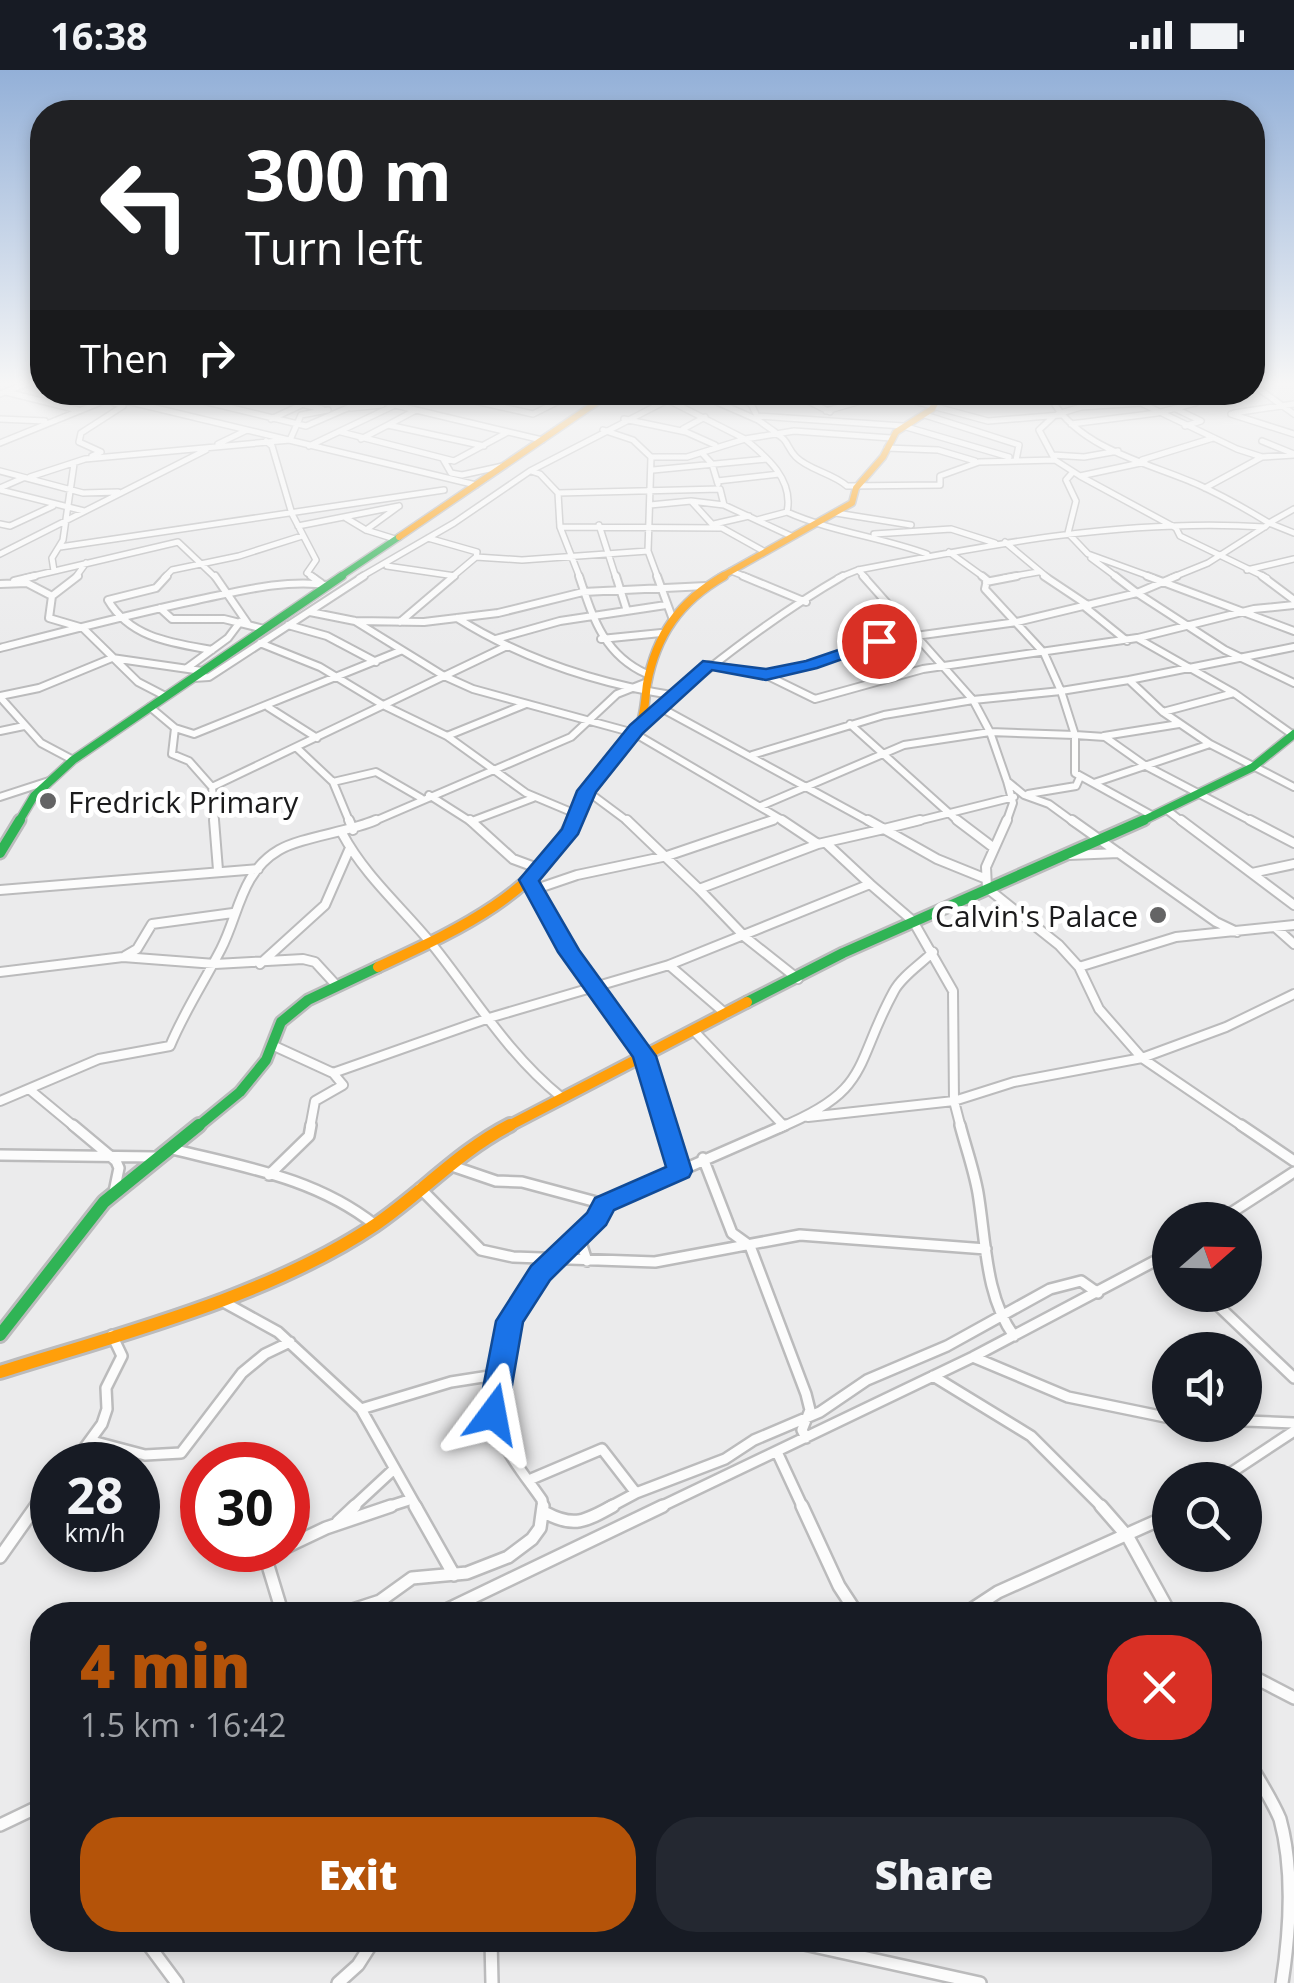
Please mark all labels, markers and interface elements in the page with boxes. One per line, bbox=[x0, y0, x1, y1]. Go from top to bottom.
text: 16:38 bbox=[50, 9, 148, 61]
text: 300 m bbox=[245, 126, 452, 222]
icon: left bbox=[80, 140, 210, 270]
text: Turn left bbox=[245, 217, 423, 278]
icon: right bbox=[189, 330, 244, 385]
text: Then bbox=[80, 332, 169, 384]
pin bbox=[837, 599, 922, 684]
icon: arrive bbox=[852, 614, 907, 669]
place label: Fredrick Primary bbox=[68, 781, 299, 822]
marker: Fredrick Primary bbox=[37, 790, 59, 812]
place label: Calvin's Palace bbox=[935, 895, 1138, 936]
marker: Calvin's Palace bbox=[1147, 904, 1169, 926]
north arrow bbox=[1152, 1202, 1262, 1312]
map controls bbox=[1152, 1202, 1262, 1572]
button: sound bbox=[1152, 1332, 1262, 1442]
position arrow bbox=[441, 1362, 545, 1466]
speed limit sign: 30 bbox=[180, 1442, 310, 1572]
text: 28 bbox=[66, 1461, 124, 1529]
button: search bbox=[1152, 1462, 1262, 1572]
text: km/h bbox=[65, 1515, 125, 1549]
text: 4 min bbox=[80, 1624, 250, 1706]
button: close bbox=[1107, 1635, 1212, 1740]
text: 1.5 km · 16:42 bbox=[80, 1703, 286, 1746]
button: Exit bbox=[80, 1817, 636, 1932]
button: Share bbox=[656, 1817, 1212, 1932]

